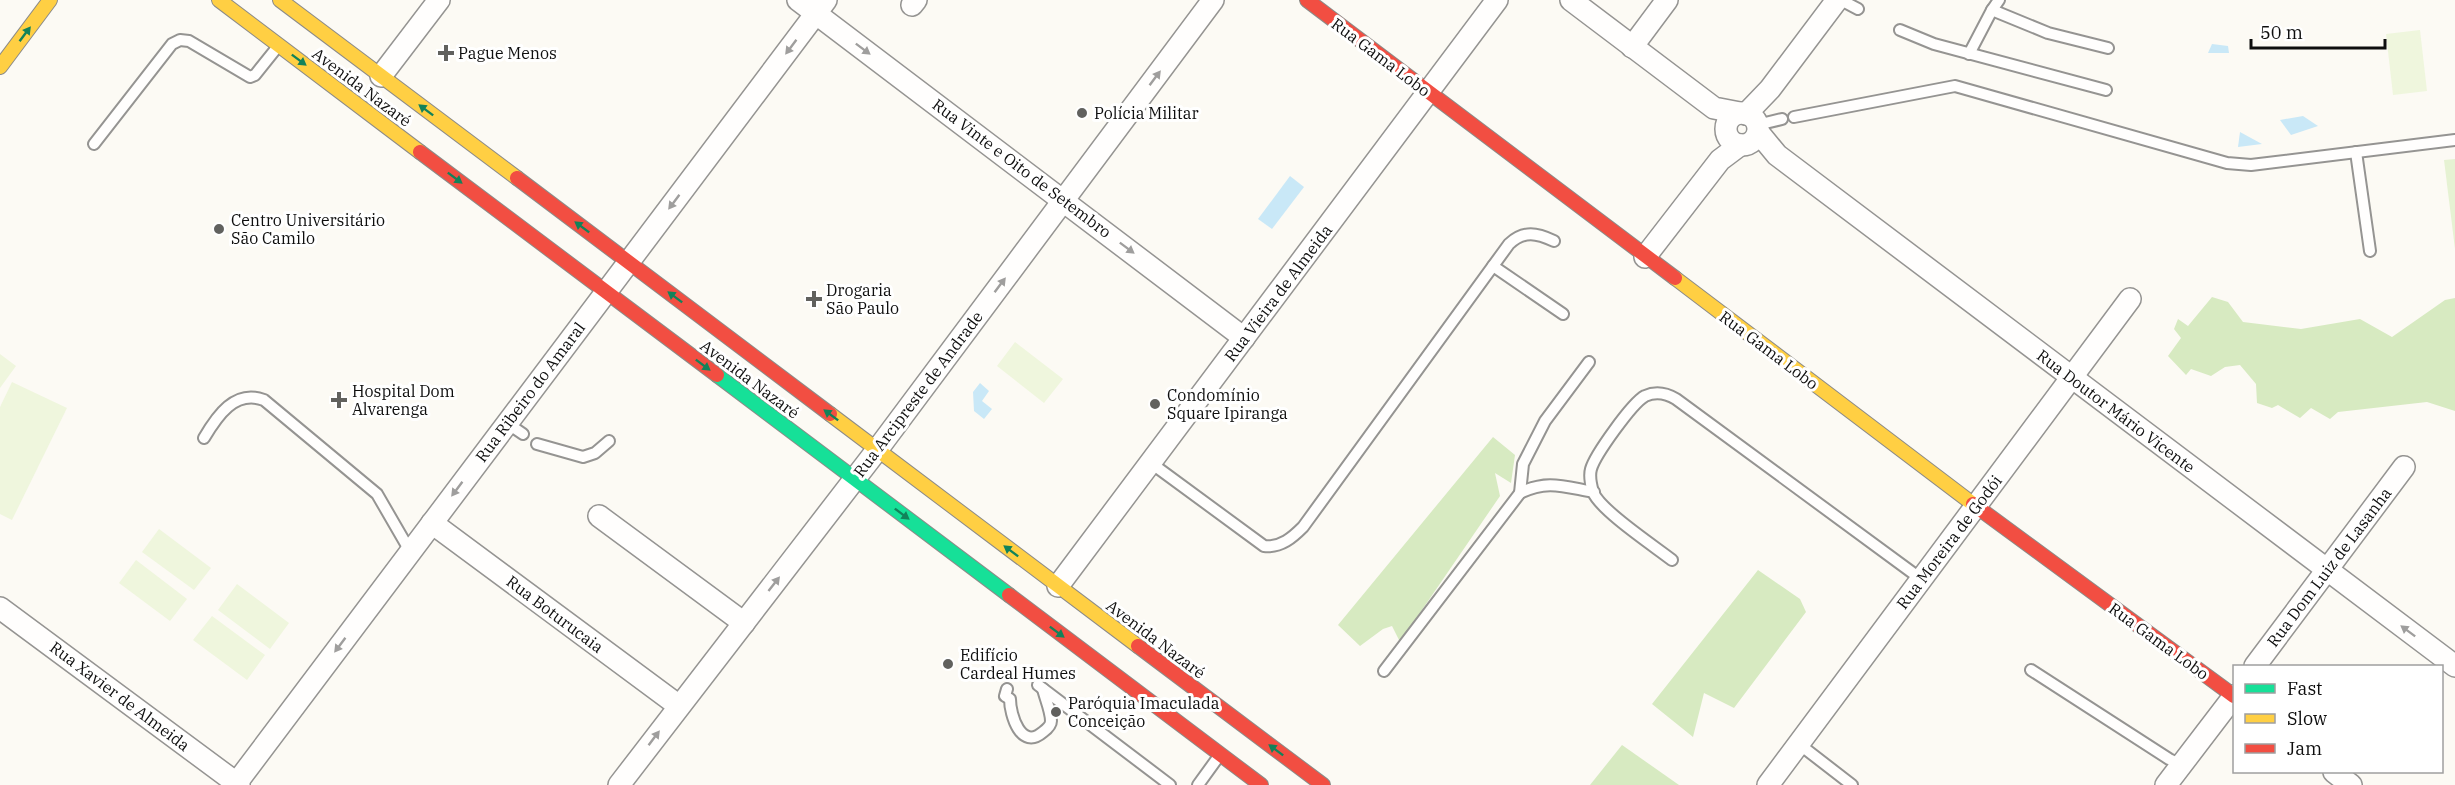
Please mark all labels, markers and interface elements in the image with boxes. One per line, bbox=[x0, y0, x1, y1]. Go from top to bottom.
scale bar bbox=[2251, 12, 2384, 50]
street label: Rua Gama Lobo bbox=[1328, 13, 1434, 101]
text: 50 m bbox=[2260, 21, 2303, 44]
one-way arrow bbox=[19, 26, 31, 42]
one-way arrow bbox=[785, 38, 797, 54]
one-way arrow bbox=[855, 42, 870, 54]
street label: Avenida Nazaré bbox=[309, 43, 415, 131]
place label: Pague Menos bbox=[458, 43, 557, 63]
marker: Pague Menos bbox=[439, 46, 453, 60]
one-way arrow bbox=[291, 54, 306, 66]
one-way arrow bbox=[1148, 71, 1160, 86]
street label: Rua Vinte e Oito de Setembro bbox=[929, 94, 1115, 242]
place label: Polícia Militar bbox=[1094, 103, 1199, 123]
one-way arrow bbox=[418, 104, 434, 116]
marker: Polícia Militar bbox=[1075, 106, 1089, 120]
one-way arrow bbox=[447, 171, 462, 183]
one-way arrow bbox=[668, 195, 680, 210]
place label: Centro Universitário São Camilo bbox=[231, 210, 385, 248]
street label: Rua Vieira de Almeida bbox=[1220, 220, 1336, 365]
marker: Centro Universitário São Camilo bbox=[212, 222, 226, 236]
one-way arrow bbox=[574, 222, 589, 234]
one-way arrow bbox=[1119, 242, 1135, 255]
one-way arrow bbox=[994, 277, 1007, 293]
place label: Drogaria São Paulo bbox=[826, 280, 899, 318]
one-way arrow bbox=[667, 292, 682, 304]
marker: Drogaria São Paulo bbox=[807, 292, 821, 306]
street label: Rua Gama Lobo bbox=[1716, 306, 1822, 394]
street label: Rua Arcipreste de Andrade bbox=[849, 307, 987, 481]
street label: Rua Ribeiro do Amaral bbox=[471, 318, 589, 466]
street label: Avenida Nazaré bbox=[697, 335, 803, 423]
street label: Rua Doutor Mário Vicente bbox=[2033, 345, 2199, 477]
one-way arrow bbox=[695, 359, 711, 371]
place label: Hospital Dom Alvarenga bbox=[352, 381, 455, 419]
place label: Condomínio Square Ipiranga bbox=[1167, 385, 1288, 423]
marker: Hospital Dom Alvarenga bbox=[330, 391, 348, 409]
marker: Condomínio Square Ipiranga bbox=[1148, 397, 1162, 411]
one-way arrow bbox=[823, 409, 838, 421]
street label: Rua Moreira de Godói bbox=[1892, 471, 2006, 613]
one-way arrow bbox=[451, 481, 463, 497]
street label: Rua Dom Luiz de Lasanha bbox=[2263, 483, 2396, 651]
one-way arrow bbox=[894, 508, 909, 520]
one-way arrow bbox=[1004, 545, 1019, 557]
street label: Rua Boturucaia bbox=[503, 571, 608, 657]
one-way arrow bbox=[767, 576, 780, 592]
street label: Avenida Nazaré bbox=[1103, 595, 1209, 683]
street label: Rua Gama Lobo bbox=[2105, 598, 2213, 684]
one-way arrow bbox=[1050, 625, 1065, 637]
one-way arrow bbox=[2401, 625, 2416, 637]
street label: Rua Xavier de Almeida bbox=[46, 637, 194, 755]
one-way arrow bbox=[333, 637, 346, 653]
place label: Edifício Cardeal Humes bbox=[960, 645, 1076, 683]
marker: Edifício Cardeal Humes bbox=[941, 657, 955, 671]
legend bbox=[2233, 665, 2443, 773]
text: Fast bbox=[2287, 677, 2322, 700]
place label: Paróquia Imaculada Conceição bbox=[1068, 693, 1220, 731]
marker: Paróquia Imaculada Conceição bbox=[1049, 705, 1063, 719]
text: Slow bbox=[2287, 707, 2327, 730]
one-way arrow bbox=[648, 731, 660, 746]
text: Jam bbox=[2287, 737, 2322, 760]
one-way arrow bbox=[1268, 744, 1283, 756]

